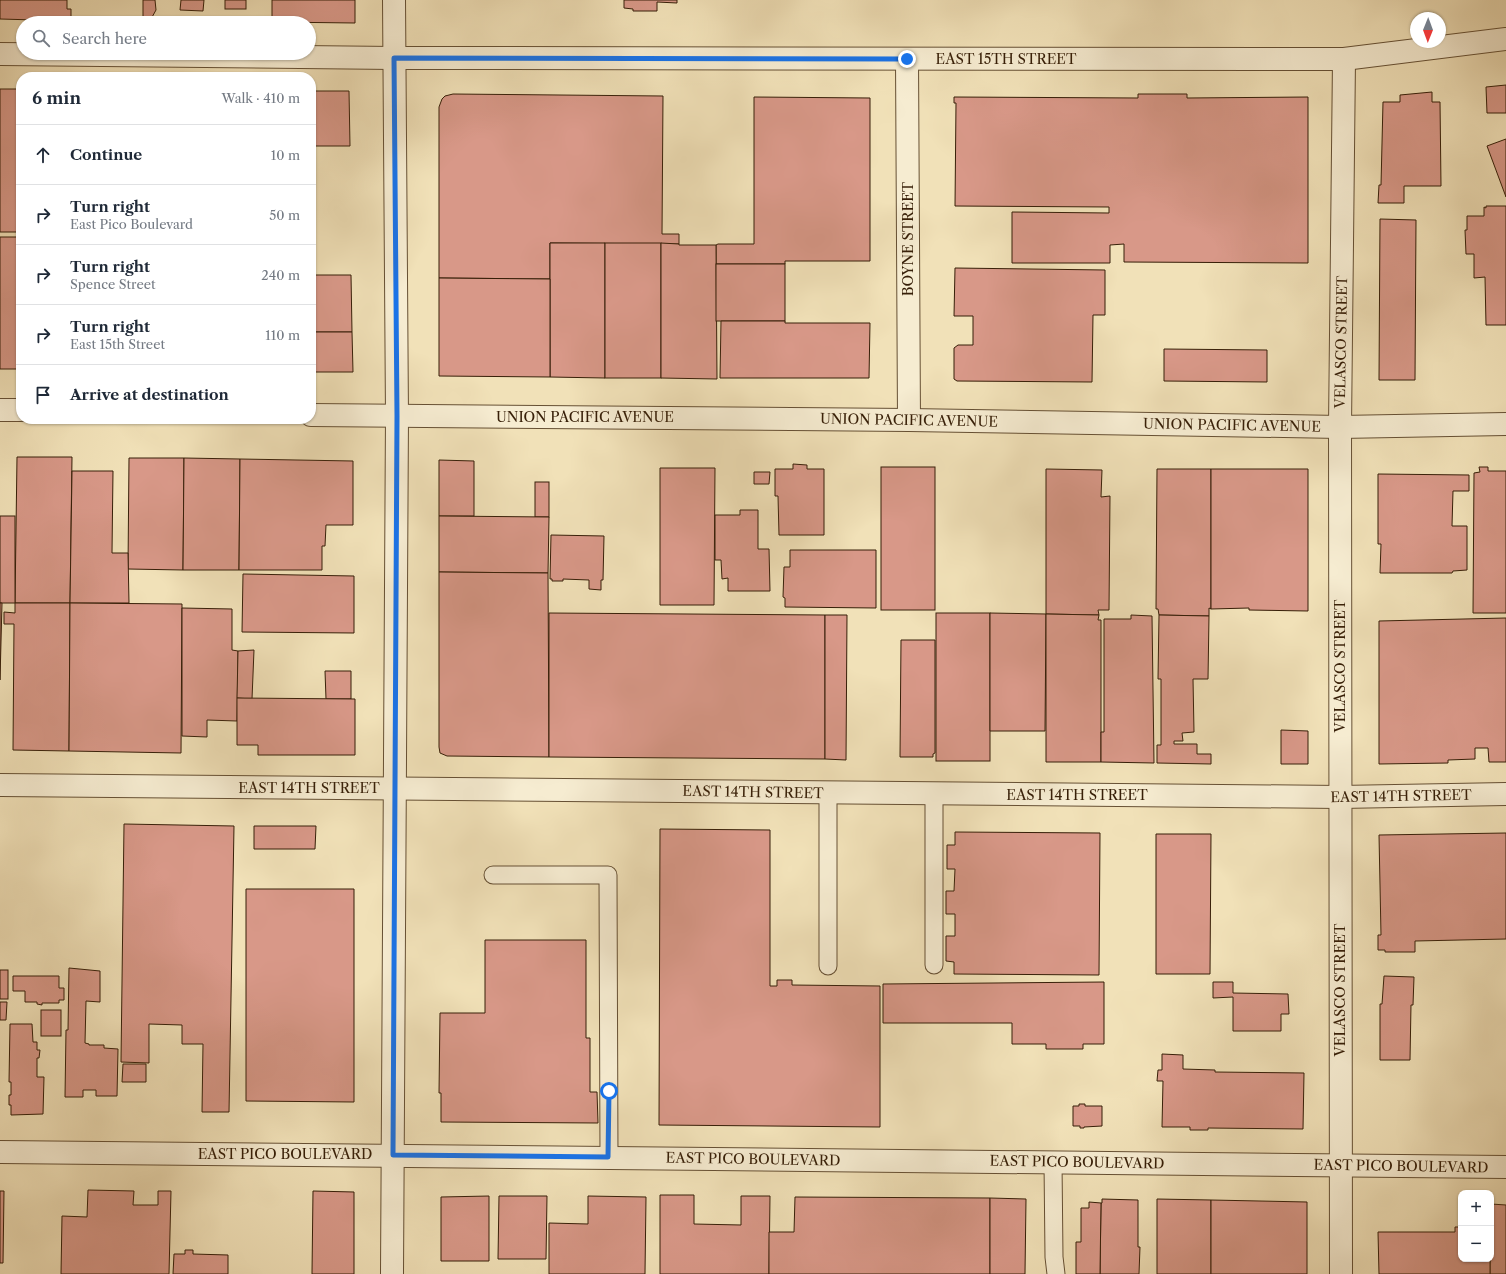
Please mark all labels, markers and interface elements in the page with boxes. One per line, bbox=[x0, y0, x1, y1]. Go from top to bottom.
north arrow bbox=[1410, 12, 1446, 48]
search box bbox=[16, 16, 316, 60]
icon: search bbox=[30, 27, 52, 49]
text: Search here bbox=[62, 29, 147, 48]
route end bbox=[898, 50, 916, 68]
street label: EAST 15TH STREET bbox=[936, 50, 1077, 68]
text: 6 min bbox=[32, 88, 81, 108]
text: Walk · 410 m bbox=[222, 90, 300, 106]
icon: ahead bbox=[32, 144, 54, 166]
text: Continue bbox=[70, 145, 142, 164]
text: 10 m bbox=[271, 147, 300, 163]
street label: BOYNE STREET bbox=[899, 181, 917, 296]
text: Turn right bbox=[70, 197, 150, 216]
icon: right bbox=[32, 204, 54, 226]
text: 50 m bbox=[269, 207, 300, 223]
text: East Pico Boulevard bbox=[70, 216, 193, 232]
text: Turn right bbox=[70, 257, 150, 276]
icon: right bbox=[32, 264, 54, 286]
text: 240 m bbox=[261, 267, 300, 283]
street label: VELASCO STREET bbox=[1331, 275, 1351, 410]
text: Spence Street bbox=[70, 276, 156, 292]
text: Turn right bbox=[70, 317, 150, 336]
icon: right bbox=[32, 324, 54, 346]
text: 110 m bbox=[265, 327, 300, 343]
text: East 15th Street bbox=[70, 336, 165, 352]
icon: arrive bbox=[32, 384, 54, 406]
text: Arrive at destination bbox=[70, 385, 229, 404]
street label: UNION PACIFIC AVENUE bbox=[496, 408, 674, 426]
street label: UNION PACIFIC AVENUE bbox=[820, 409, 998, 431]
street label: UNION PACIFIC AVENUE bbox=[1143, 414, 1321, 436]
street label: VELASCO STREET bbox=[1331, 599, 1349, 733]
street label: EAST 14TH STREET bbox=[238, 779, 380, 797]
street label: EAST 14TH STREET bbox=[682, 782, 824, 802]
street label: EAST 14TH STREET bbox=[1006, 786, 1148, 804]
street label: EAST 14TH STREET bbox=[1330, 786, 1472, 806]
street label: VELASCO STREET bbox=[1331, 923, 1349, 1057]
route start bbox=[600, 1082, 618, 1100]
street label: EAST PICO BOULEVARD bbox=[198, 1145, 372, 1163]
street label: EAST PICO BOULEVARD bbox=[666, 1148, 840, 1170]
street label: EAST PICO BOULEVARD bbox=[990, 1151, 1164, 1173]
street label: EAST PICO BOULEVARD bbox=[1314, 1155, 1488, 1177]
map controls bbox=[1458, 1190, 1494, 1262]
button: + bbox=[1458, 1190, 1494, 1226]
button: − bbox=[1458, 1226, 1494, 1262]

